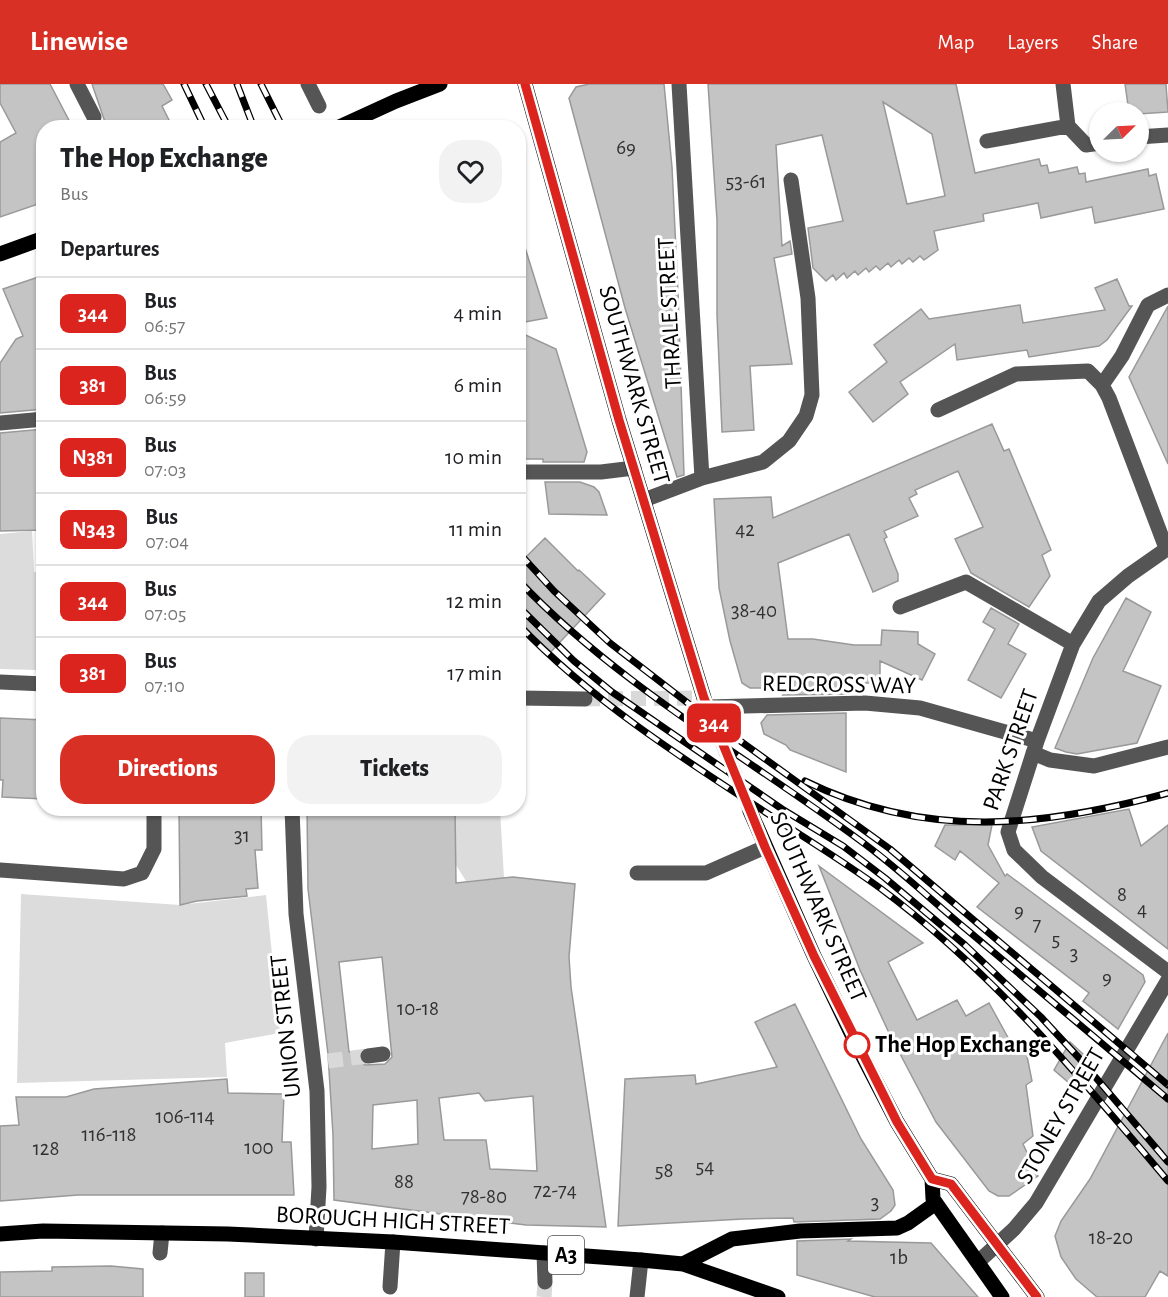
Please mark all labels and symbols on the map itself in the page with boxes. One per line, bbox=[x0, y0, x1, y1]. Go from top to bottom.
north arrow bbox=[1089, 102, 1149, 162]
house number: 69 bbox=[616, 137, 636, 158]
house number: 53-61 bbox=[726, 171, 766, 192]
street label: THRALE STREET bbox=[654, 236, 686, 389]
street label: SOUTHWARK STREET bbox=[594, 283, 674, 487]
house number: 42 bbox=[735, 519, 755, 540]
house number: 38-40 bbox=[731, 600, 777, 621]
street label: REDCROSS WAY bbox=[762, 672, 917, 698]
street label: PARK STREET bbox=[979, 686, 1043, 814]
line badge: 344 bbox=[680, 704, 748, 742]
street label: SOUTHWARK STREET bbox=[765, 808, 871, 1006]
house number: 31 bbox=[234, 825, 250, 846]
house number: 8 bbox=[1117, 884, 1127, 905]
house number: 4 bbox=[1137, 899, 1147, 920]
house number: 9 bbox=[1014, 900, 1024, 921]
house number: 7 bbox=[1033, 914, 1042, 935]
house number: 5 bbox=[1052, 929, 1060, 950]
house number: 3 bbox=[1070, 943, 1078, 964]
street label: UNION STREET bbox=[267, 953, 305, 1099]
house number: 9 bbox=[1102, 967, 1112, 988]
house number: 10-18 bbox=[397, 998, 439, 1019]
marker: The Hop Exchange bbox=[844, 1032, 870, 1058]
place label: The Hop Exchange bbox=[875, 1033, 1051, 1057]
street label: STONEY STREET bbox=[1012, 1044, 1110, 1188]
house number: 106-114 bbox=[155, 1106, 215, 1127]
house number: 116-118 bbox=[81, 1124, 137, 1145]
house number: 100 bbox=[244, 1137, 274, 1158]
house number: 128 bbox=[33, 1138, 59, 1159]
house number: 54 bbox=[696, 1156, 714, 1177]
house number: 58 bbox=[655, 1160, 673, 1181]
house number: 88 bbox=[394, 1171, 414, 1192]
house number: 72-74 bbox=[533, 1180, 577, 1201]
house number: 78-80 bbox=[461, 1186, 507, 1207]
house number: 3 bbox=[871, 1192, 879, 1213]
street label: BOROUGH HIGH STREET bbox=[275, 1203, 511, 1239]
house number: 18-20 bbox=[1089, 1227, 1133, 1248]
road number: A3 bbox=[548, 1236, 584, 1274]
house number: 1b bbox=[890, 1247, 908, 1268]

